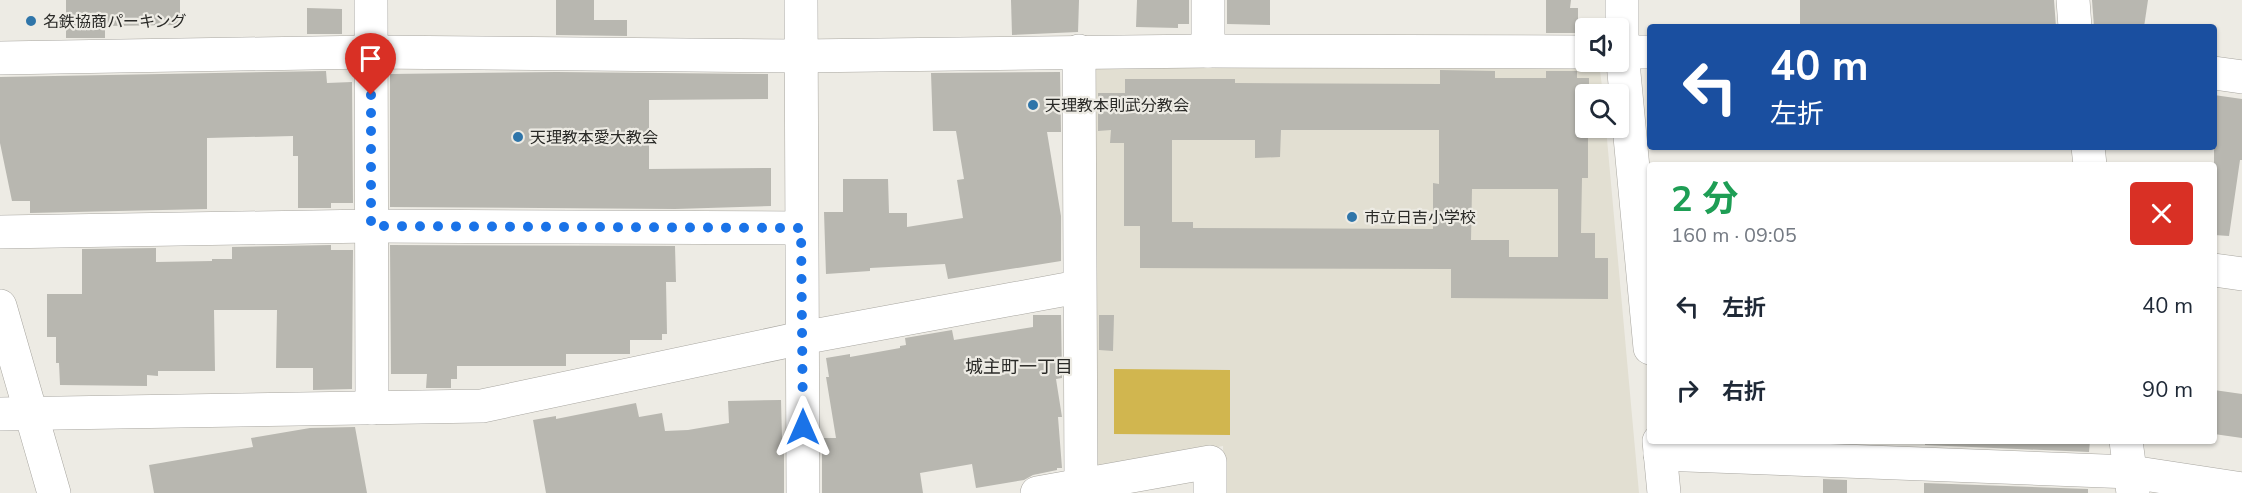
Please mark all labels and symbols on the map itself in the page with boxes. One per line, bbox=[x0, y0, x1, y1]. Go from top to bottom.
place label: 名鉄協商パーキング bbox=[43, 11, 187, 33]
marker: 名鉄協商パーキング bbox=[24, 14, 38, 28]
pin bbox=[345, 33, 396, 95]
place label: 天理教本則武分教会 bbox=[1045, 95, 1189, 117]
marker: 天理教本則武分教会 bbox=[1026, 98, 1040, 112]
place label: 天理教本愛大教会 bbox=[530, 127, 658, 149]
marker: 天理教本愛大教会 bbox=[511, 130, 525, 144]
place label: 市立日吉小学校 bbox=[1364, 207, 1476, 229]
marker: 市立日吉小学校 bbox=[1345, 210, 1359, 224]
district label: 城主町一丁目 bbox=[965, 355, 1073, 379]
position arrow bbox=[771, 395, 835, 459]

